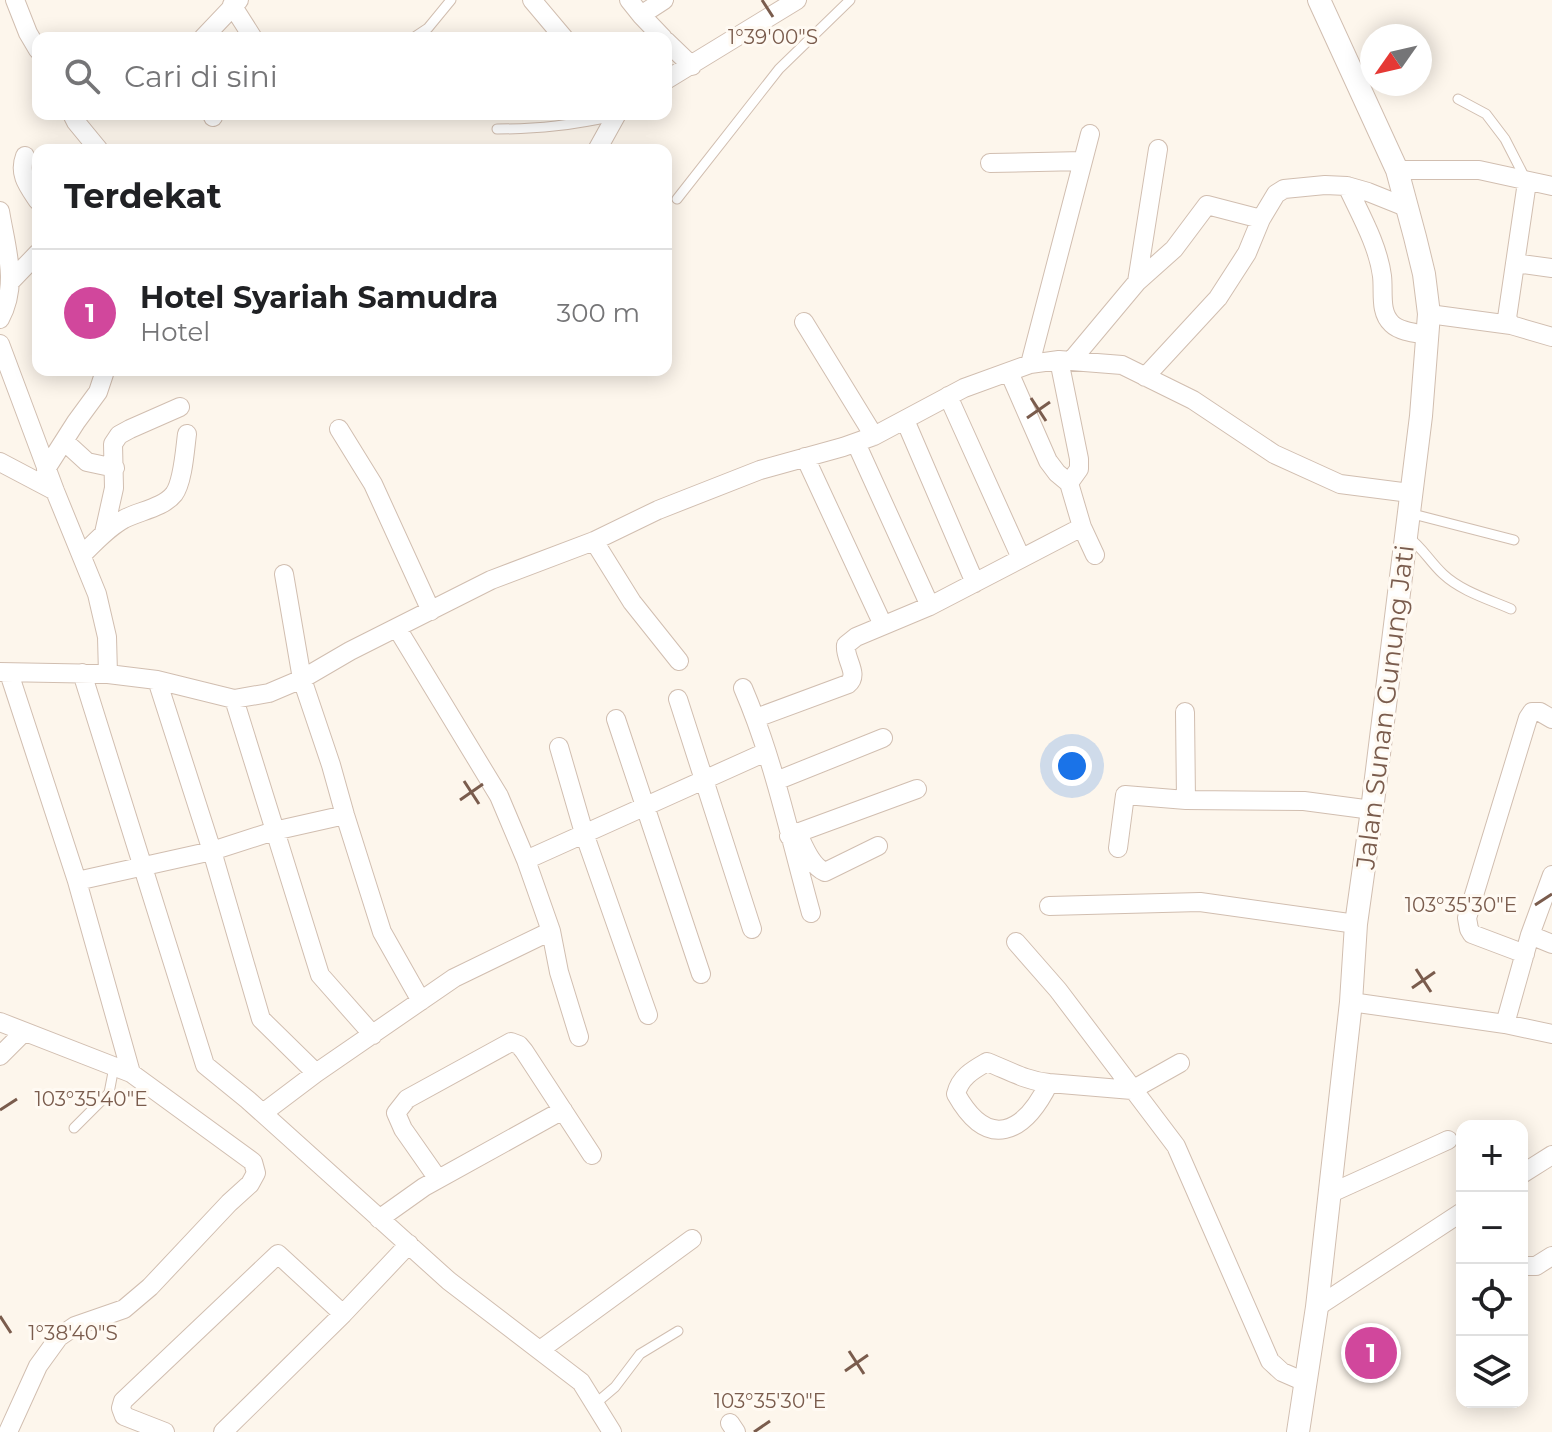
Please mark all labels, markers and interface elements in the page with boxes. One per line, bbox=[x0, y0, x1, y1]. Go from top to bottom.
north arrow bbox=[1360, 24, 1432, 96]
text: 1°39'00"S bbox=[728, 25, 818, 49]
search box bbox=[32, 32, 672, 120]
icon: search bbox=[60, 54, 104, 98]
text: Cari di sini bbox=[124, 58, 278, 95]
text: Terdekat bbox=[64, 175, 222, 217]
text: Hotel Syariah Samudra bbox=[140, 279, 498, 316]
text: 1 bbox=[85, 297, 95, 329]
text: 300 m bbox=[557, 297, 640, 329]
text: Hotel bbox=[140, 316, 210, 348]
street label: Jalan Sunan Gunung Jati bbox=[1349, 543, 1421, 872]
your location bbox=[1052, 746, 1092, 786]
text: 103°35'30"E bbox=[1405, 893, 1517, 917]
text: 103°35'40"E bbox=[34, 1087, 148, 1111]
map controls bbox=[1456, 1120, 1528, 1408]
button: + bbox=[1456, 1120, 1528, 1192]
button: − bbox=[1456, 1192, 1528, 1264]
button: locate bbox=[1456, 1264, 1528, 1336]
text: 1°38'40"S bbox=[28, 1321, 118, 1345]
pin: 1 bbox=[1345, 1323, 1397, 1383]
button: layers bbox=[1456, 1336, 1528, 1408]
text: 103°35'30"E bbox=[714, 1389, 826, 1413]

